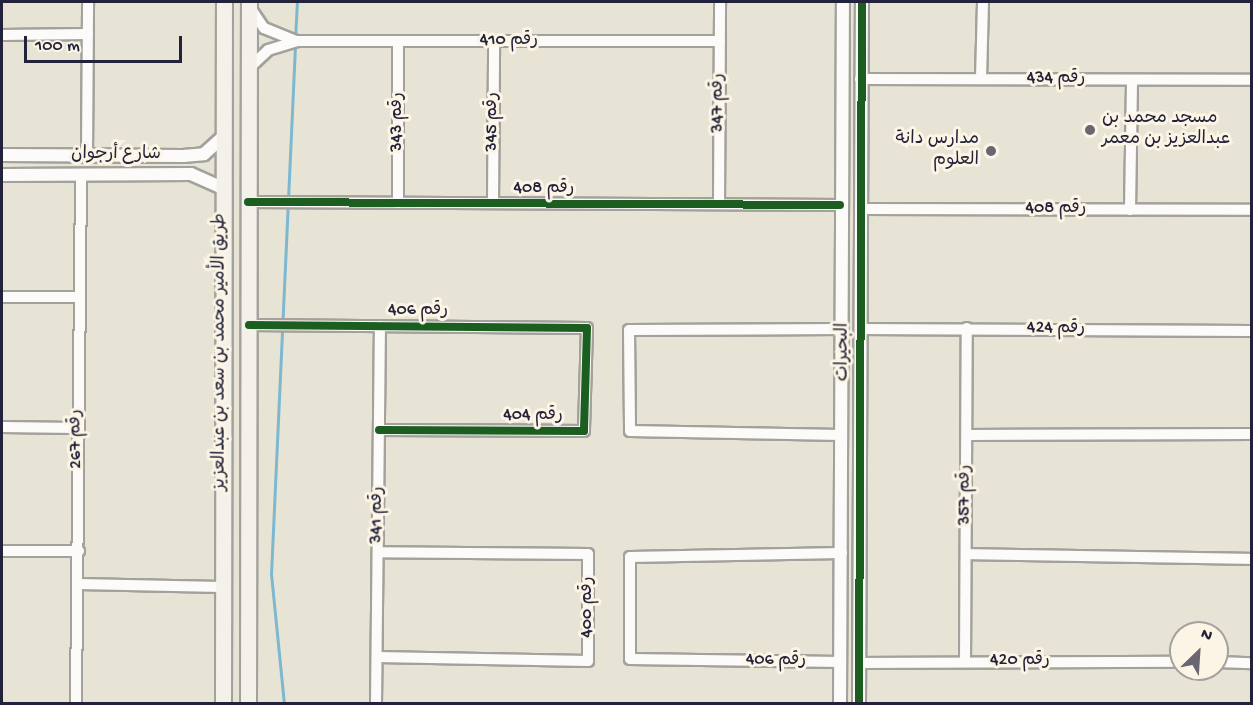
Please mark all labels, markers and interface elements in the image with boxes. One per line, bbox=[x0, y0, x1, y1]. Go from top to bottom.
scale bar bbox=[27, 24, 184, 62]
street label: رقم 410 bbox=[480, 30, 538, 52]
text: 100 m bbox=[35, 36, 80, 57]
street label: رقم 434 bbox=[1027, 68, 1085, 90]
street label: رقم 347 bbox=[708, 73, 730, 133]
street label: رقم 343 bbox=[387, 92, 409, 152]
street label: رقم 345 bbox=[482, 92, 504, 152]
place label: مسجد محمد بن عبدالعزيز بن معمر bbox=[1102, 109, 1230, 152]
marker: مسجد محمد بن عبدالعزيز بن معمر bbox=[1083, 123, 1097, 137]
place label: مدارس دانة العلوم bbox=[895, 130, 979, 172]
street label: شارع أرجوان bbox=[71, 144, 161, 166]
marker: مدارس دانة العلوم bbox=[984, 144, 998, 158]
street label: رقم 408 bbox=[514, 178, 574, 200]
street label: رقم 408 bbox=[1026, 198, 1086, 220]
street label: طريق الأمير محمد بن سعد بن عبدالعزيز bbox=[210, 213, 232, 491]
street label: رقم 406 bbox=[388, 300, 448, 322]
street label: رقم 424 bbox=[1027, 318, 1085, 340]
street label: البحيرات bbox=[833, 323, 855, 381]
street label: رقم 404 bbox=[503, 405, 563, 427]
street label: رقم 267 bbox=[66, 409, 88, 469]
street label: رقم 357 bbox=[955, 465, 977, 525]
street label: رقم 341 bbox=[367, 486, 389, 544]
street label: رقم 400 bbox=[577, 576, 599, 638]
north arrow bbox=[1169, 621, 1229, 681]
text: N bbox=[1197, 625, 1215, 647]
street label: رقم 406 bbox=[746, 650, 806, 672]
street label: رقم 420 bbox=[990, 650, 1050, 672]

